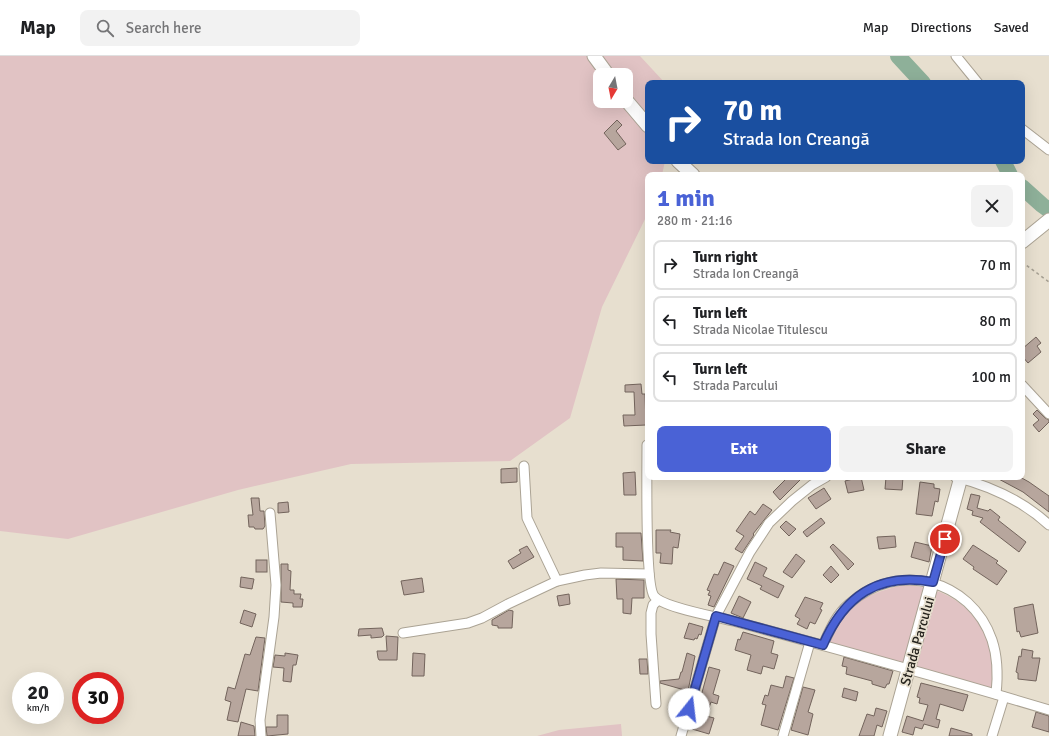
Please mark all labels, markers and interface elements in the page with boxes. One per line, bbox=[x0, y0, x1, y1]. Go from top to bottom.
search box bbox=[80, 10, 360, 46]
text: Map bbox=[20, 16, 56, 40]
icon: search bbox=[94, 17, 116, 39]
text: Search here bbox=[126, 19, 201, 37]
text: Map bbox=[863, 19, 889, 36]
text: Directions bbox=[911, 19, 972, 36]
text: Saved bbox=[994, 19, 1029, 36]
north arrow bbox=[593, 68, 633, 108]
map controls bbox=[593, 68, 633, 108]
text: 70 m bbox=[723, 94, 782, 128]
icon: right bbox=[657, 96, 709, 148]
text: Strada Ion Creangă bbox=[723, 128, 870, 150]
text: 1 min bbox=[657, 183, 715, 213]
button: close bbox=[971, 185, 1013, 227]
text: 280 m · 21:16 bbox=[657, 213, 733, 229]
text: Turn right bbox=[693, 248, 758, 266]
icon: right bbox=[659, 254, 681, 276]
text: 70 m bbox=[980, 256, 1011, 274]
text: Strada Ion Creangă bbox=[693, 266, 799, 282]
text: Turn left bbox=[693, 304, 747, 322]
icon: left bbox=[659, 310, 681, 332]
text: 80 m bbox=[980, 312, 1011, 330]
text: Strada Nicolae Titulescu bbox=[693, 322, 828, 338]
text: Turn left bbox=[693, 360, 747, 378]
icon: left bbox=[659, 366, 681, 388]
text: 100 m bbox=[971, 368, 1011, 386]
text: Strada Parcului bbox=[693, 378, 778, 394]
button: Exit bbox=[657, 426, 831, 472]
button: Share bbox=[839, 426, 1013, 472]
pin bbox=[928, 522, 962, 556]
icon: arrive bbox=[934, 528, 956, 550]
street label: Strada Parcului bbox=[897, 595, 938, 688]
speed limit sign: 30 bbox=[72, 672, 124, 724]
text: 20 bbox=[27, 680, 49, 705]
position arrow bbox=[668, 688, 710, 730]
text: km/h bbox=[27, 702, 49, 714]

